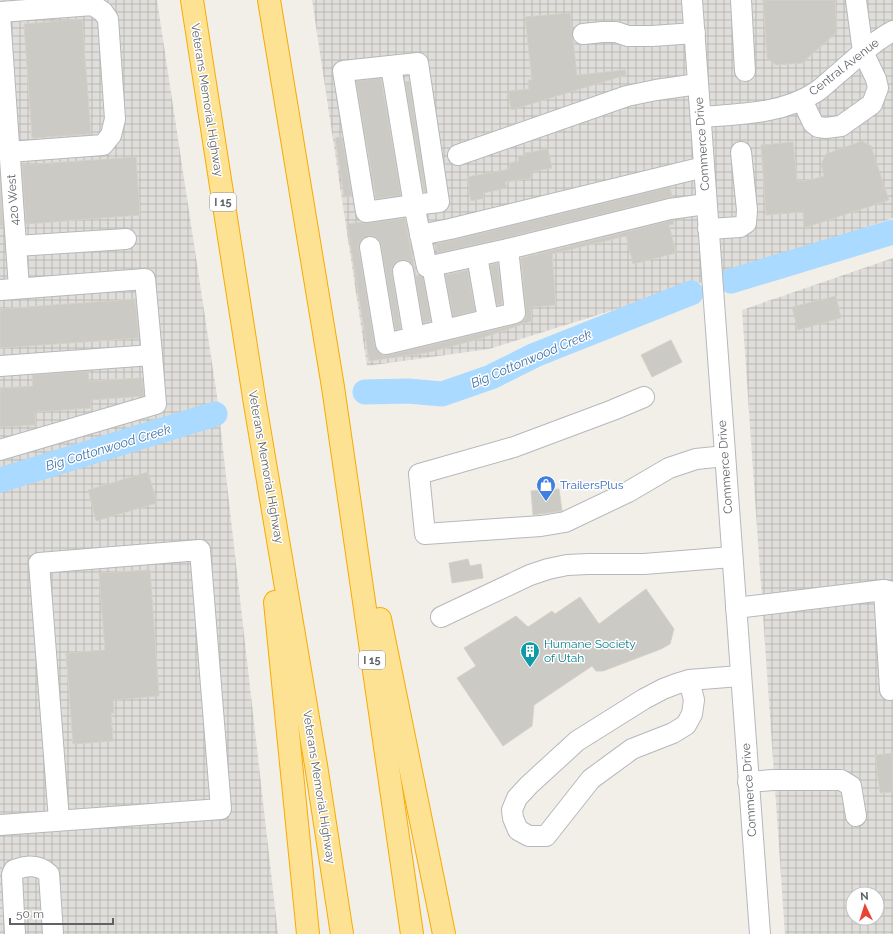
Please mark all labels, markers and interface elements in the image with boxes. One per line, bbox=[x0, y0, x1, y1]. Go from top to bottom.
street label: Veterans Memorial Highway bbox=[188, 22, 226, 178]
street label: Central Avenue bbox=[806, 35, 882, 99]
street label: Commerce Drive bbox=[692, 97, 712, 191]
street label: 420 West bbox=[4, 174, 22, 226]
road number: I 15 bbox=[210, 193, 236, 211]
water label: Big Cottonwood Creek bbox=[468, 326, 594, 391]
street label: Veterans Memorial Highway bbox=[246, 389, 286, 545]
street label: Commerce Drive bbox=[715, 420, 735, 514]
water label: Big Cottonwood Creek bbox=[44, 421, 173, 474]
shop icon: TrailersPlus bbox=[535, 474, 557, 502]
place label: TrailersPlus bbox=[560, 478, 624, 492]
place label: Humane Society of Utah bbox=[544, 637, 636, 665]
building icon: Humane Society of Utah bbox=[519, 640, 541, 668]
road number: I 15 bbox=[359, 651, 385, 669]
street label: Veterans Memorial Highway bbox=[300, 709, 338, 865]
street label: Commerce Drive bbox=[739, 743, 759, 837]
north arrow bbox=[845, 886, 885, 926]
text: N bbox=[860, 890, 869, 903]
scale bar bbox=[10, 900, 113, 926]
text: 50 m bbox=[16, 907, 44, 921]

